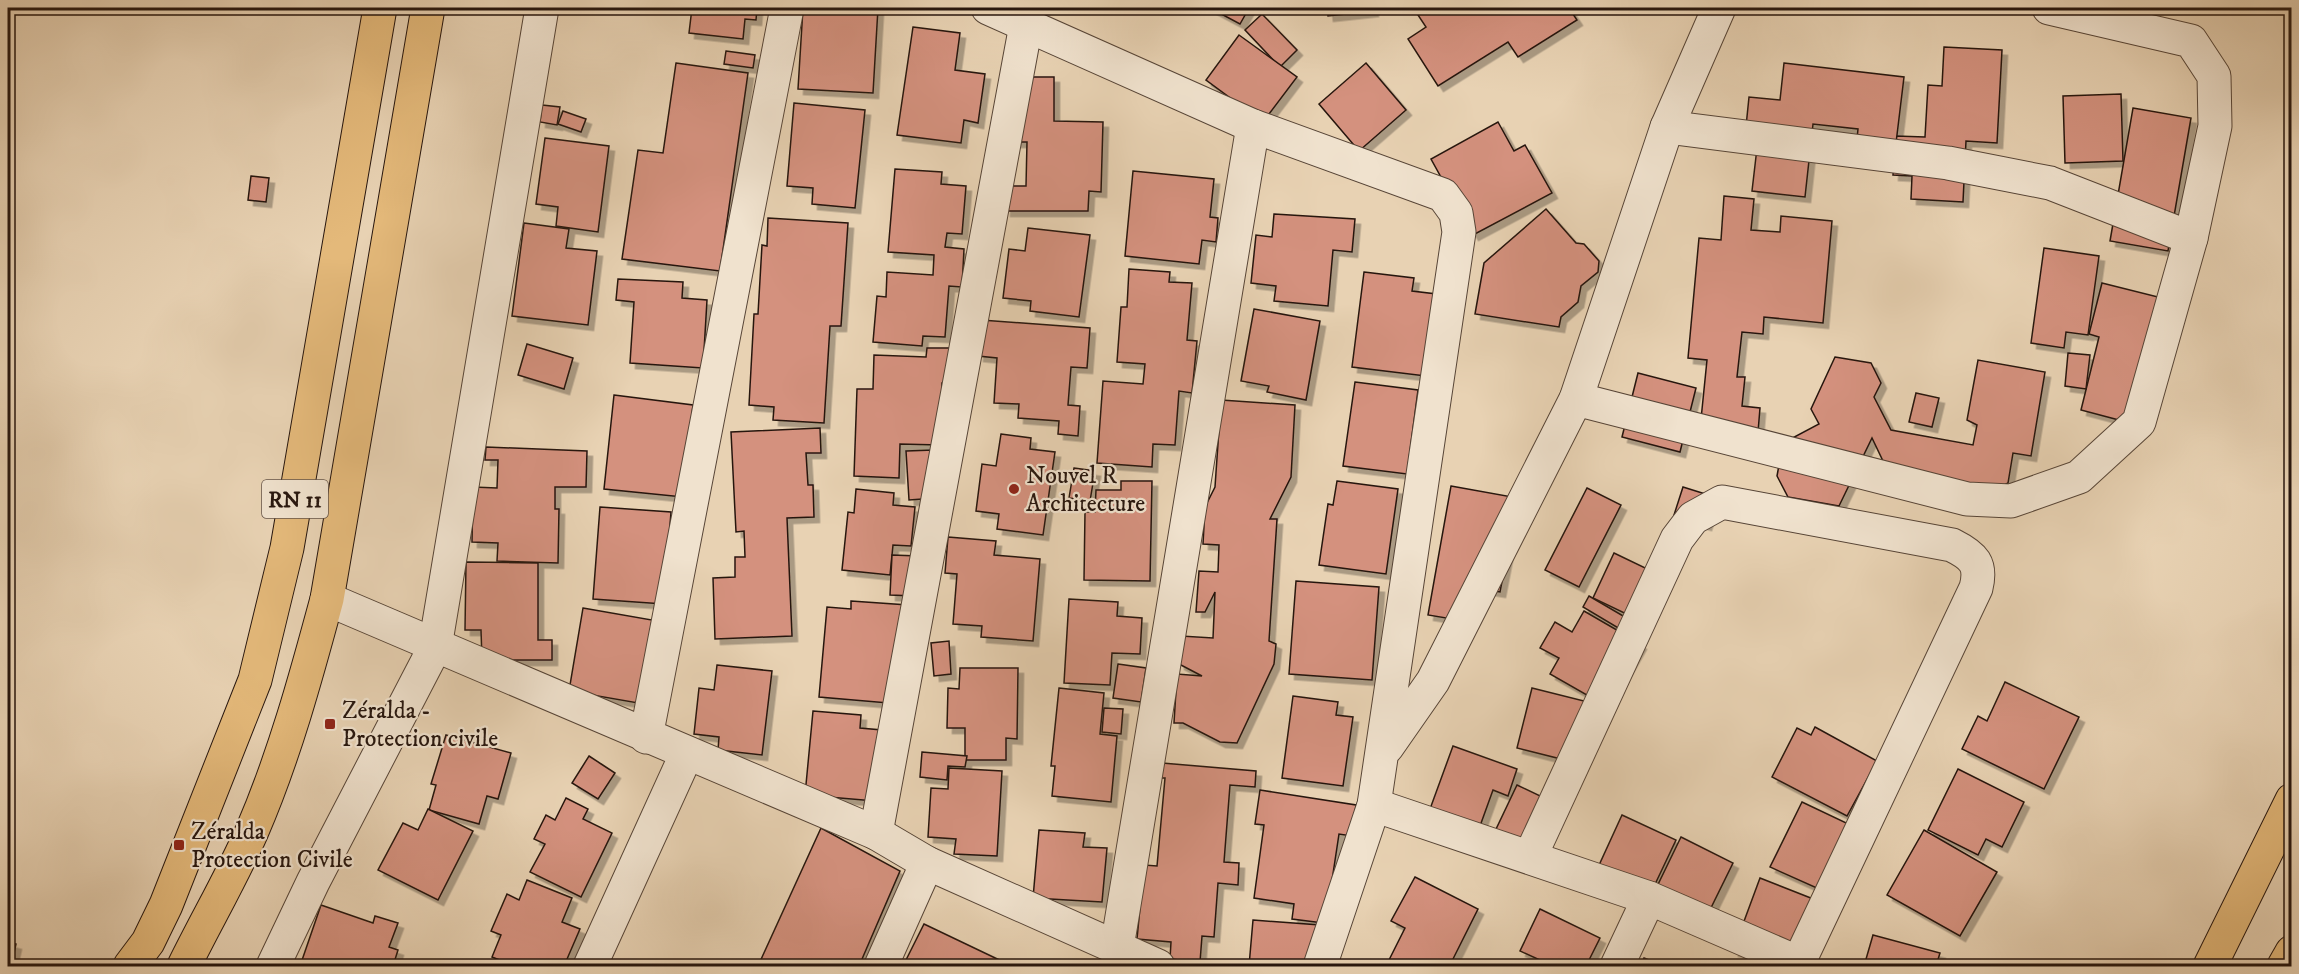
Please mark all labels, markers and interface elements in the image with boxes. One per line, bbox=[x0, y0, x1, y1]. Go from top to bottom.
place label: Nouvel R Architecture bbox=[1026, 461, 1145, 519]
road number: RN 11 bbox=[262, 480, 328, 518]
marker: Nouvel R Architecture bbox=[1007, 482, 1021, 496]
place label: Zéralda - Protection civile bbox=[342, 696, 498, 754]
marker: Zéralda - Protection civile bbox=[323, 717, 337, 731]
place label: Zéralda Protection Civile bbox=[191, 817, 353, 875]
marker: Zéralda Protection Civile bbox=[172, 838, 186, 852]

